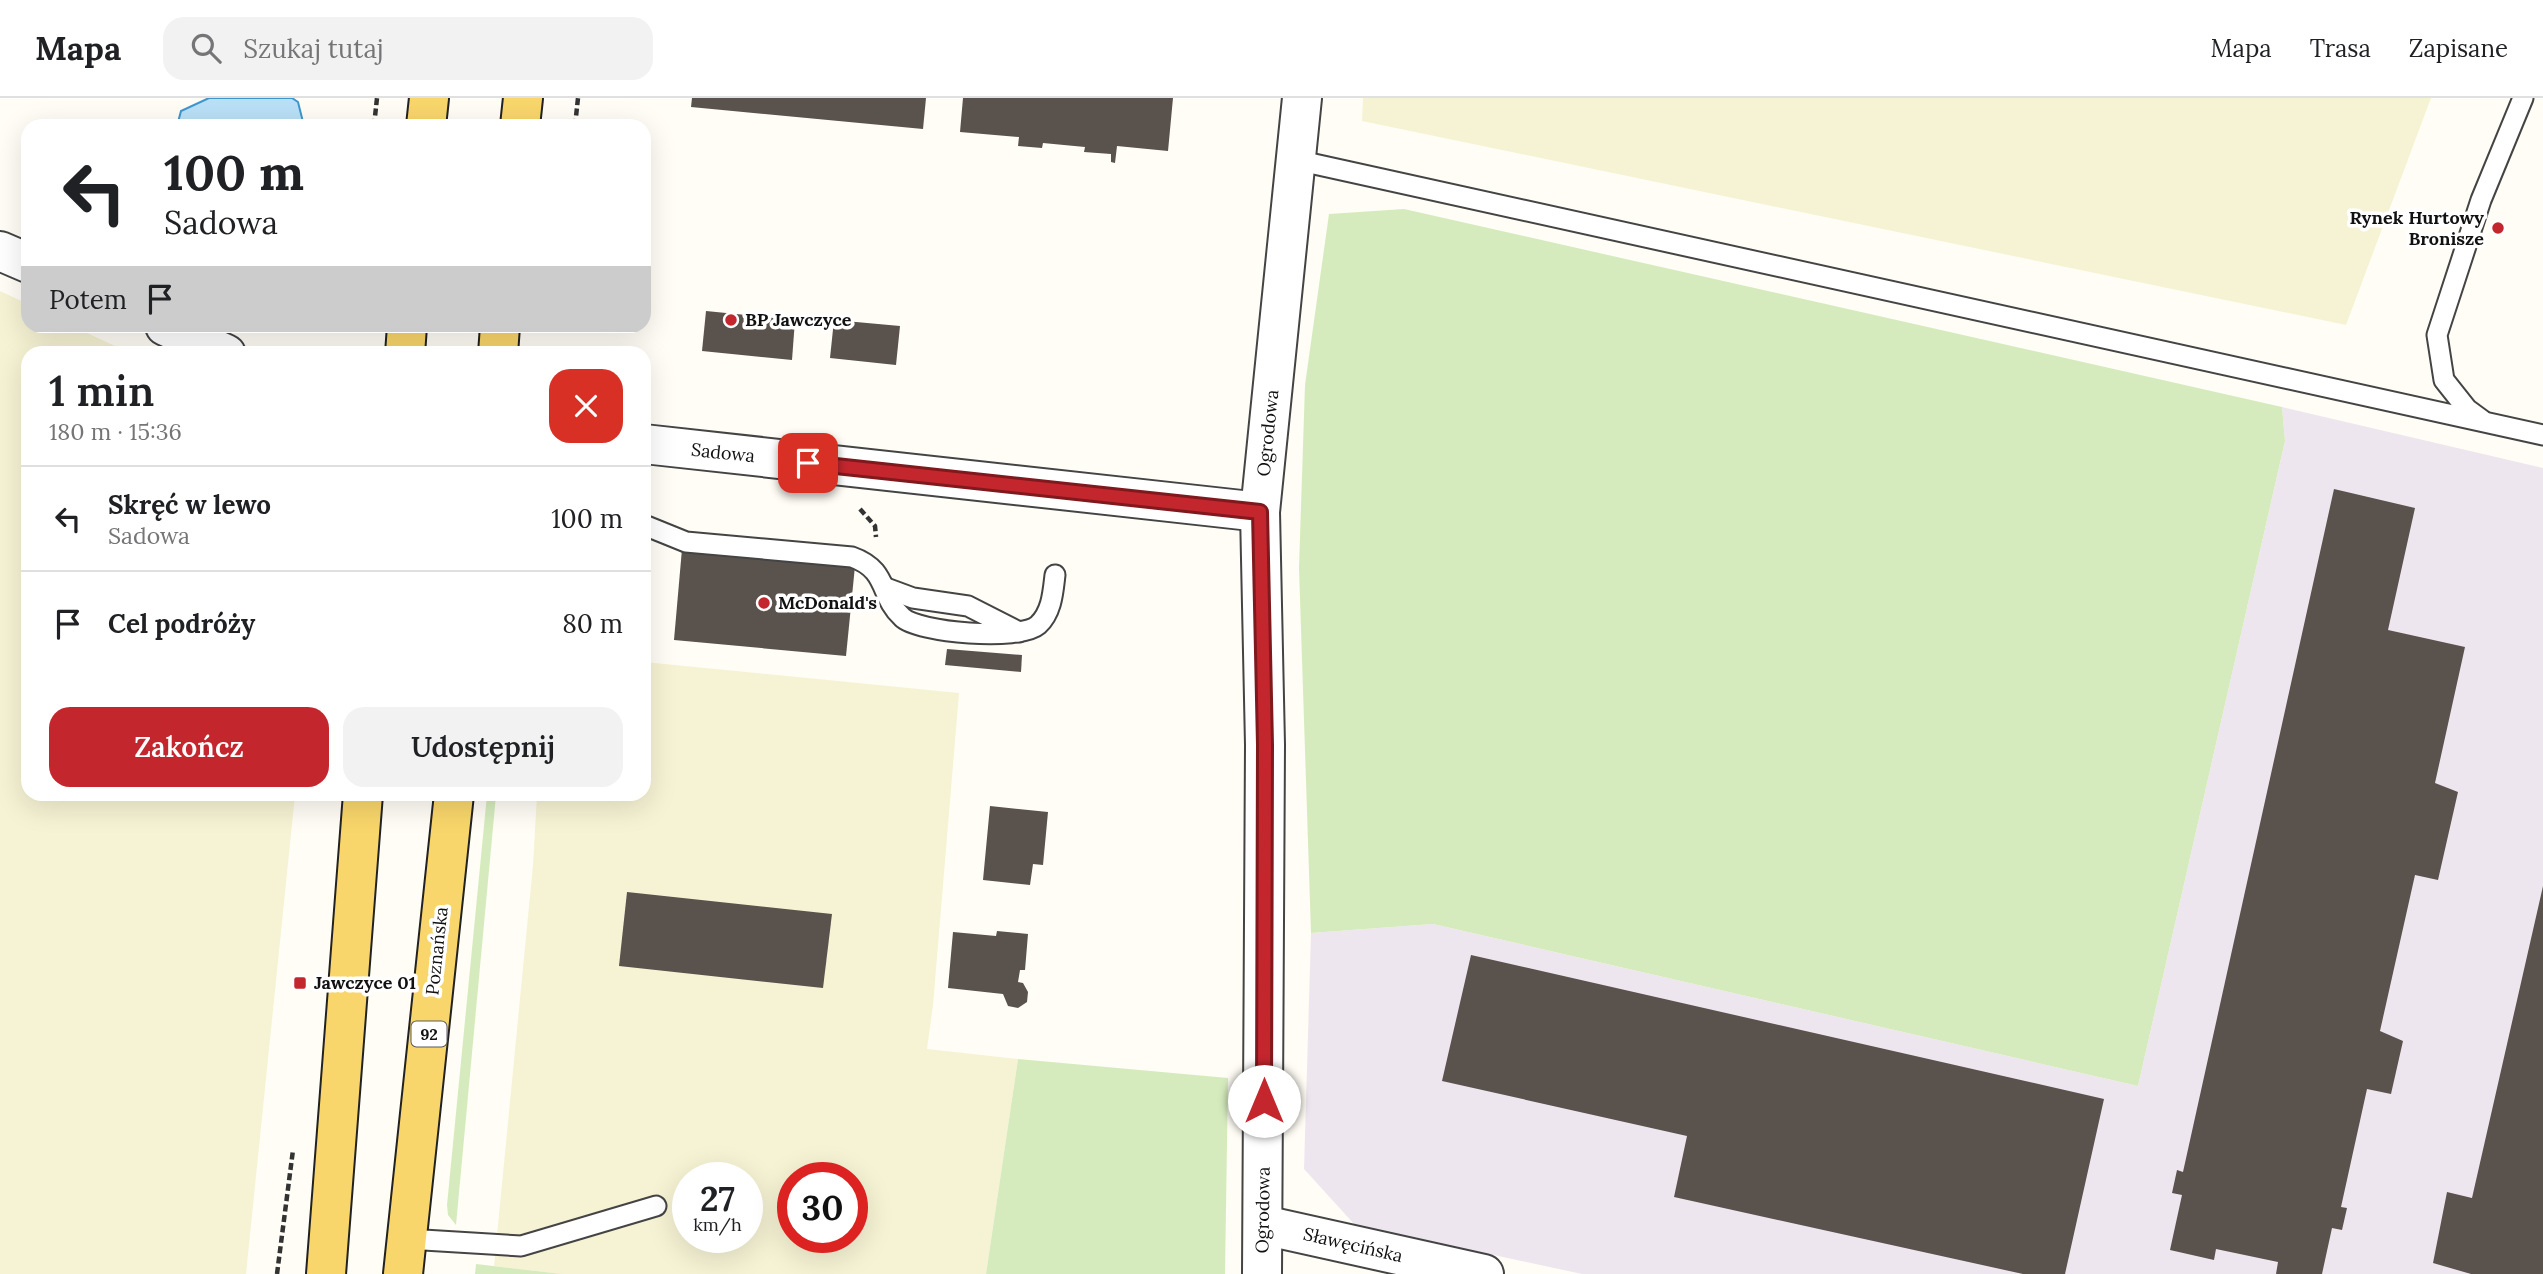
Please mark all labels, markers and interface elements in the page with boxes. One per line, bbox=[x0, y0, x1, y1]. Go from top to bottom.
search box bbox=[163, 17, 653, 80]
text: Mapa bbox=[35, 27, 121, 69]
icon: search bbox=[187, 29, 225, 67]
text: Szukaj tutaj bbox=[243, 32, 384, 65]
text: Mapa bbox=[2211, 33, 2272, 64]
text: Trasa bbox=[2310, 33, 2371, 64]
text: Zapisane bbox=[2409, 33, 2508, 64]
text: 100 m bbox=[164, 141, 304, 203]
icon: left bbox=[49, 147, 140, 238]
text: Sadowa bbox=[164, 202, 278, 243]
place label: Rynek Hurtowy Bronisze bbox=[2349, 206, 2484, 250]
marker: Rynek Hurtowy Bronisze bbox=[2490, 220, 2506, 236]
icon: arrive bbox=[141, 280, 179, 318]
text: Potem bbox=[49, 283, 127, 316]
place label: BP Jawczyce bbox=[745, 308, 852, 331]
marker: BP Jawczyce bbox=[723, 312, 739, 328]
text: 1 min bbox=[49, 364, 154, 418]
button: close bbox=[549, 369, 623, 443]
street label: Ogrodowa bbox=[1252, 388, 1283, 477]
text: 180 m · 15:36 bbox=[49, 417, 182, 446]
pin bbox=[778, 433, 838, 493]
street label: Sadowa bbox=[690, 438, 756, 467]
icon: arrive bbox=[789, 444, 827, 482]
text: Skręć w lewo bbox=[108, 488, 271, 521]
icon: left bbox=[49, 500, 87, 538]
text: 100 m bbox=[551, 502, 623, 535]
text: Sadowa bbox=[108, 521, 190, 550]
place label: McDonald's bbox=[778, 591, 877, 614]
marker: McDonald's bbox=[756, 595, 772, 611]
icon: arrive bbox=[49, 605, 87, 643]
text: Cel podróży bbox=[108, 607, 255, 640]
text: 80 m bbox=[562, 607, 623, 640]
button: Zakończ bbox=[49, 707, 329, 787]
button: Udostępnij bbox=[343, 707, 623, 787]
street label: Poznańska bbox=[420, 906, 453, 996]
place label: Jawczyce 01 bbox=[314, 971, 416, 994]
marker: Jawczyce 01 bbox=[292, 975, 308, 991]
road number: 92 bbox=[412, 1022, 446, 1046]
position arrow bbox=[1227, 1064, 1301, 1138]
speed limit sign: 30 bbox=[777, 1162, 868, 1253]
street label: Ogrodowa bbox=[1250, 1166, 1275, 1254]
text: 27 bbox=[700, 1176, 735, 1221]
text: km/h bbox=[693, 1213, 742, 1236]
street label: Sławęcińska bbox=[1301, 1222, 1405, 1267]

